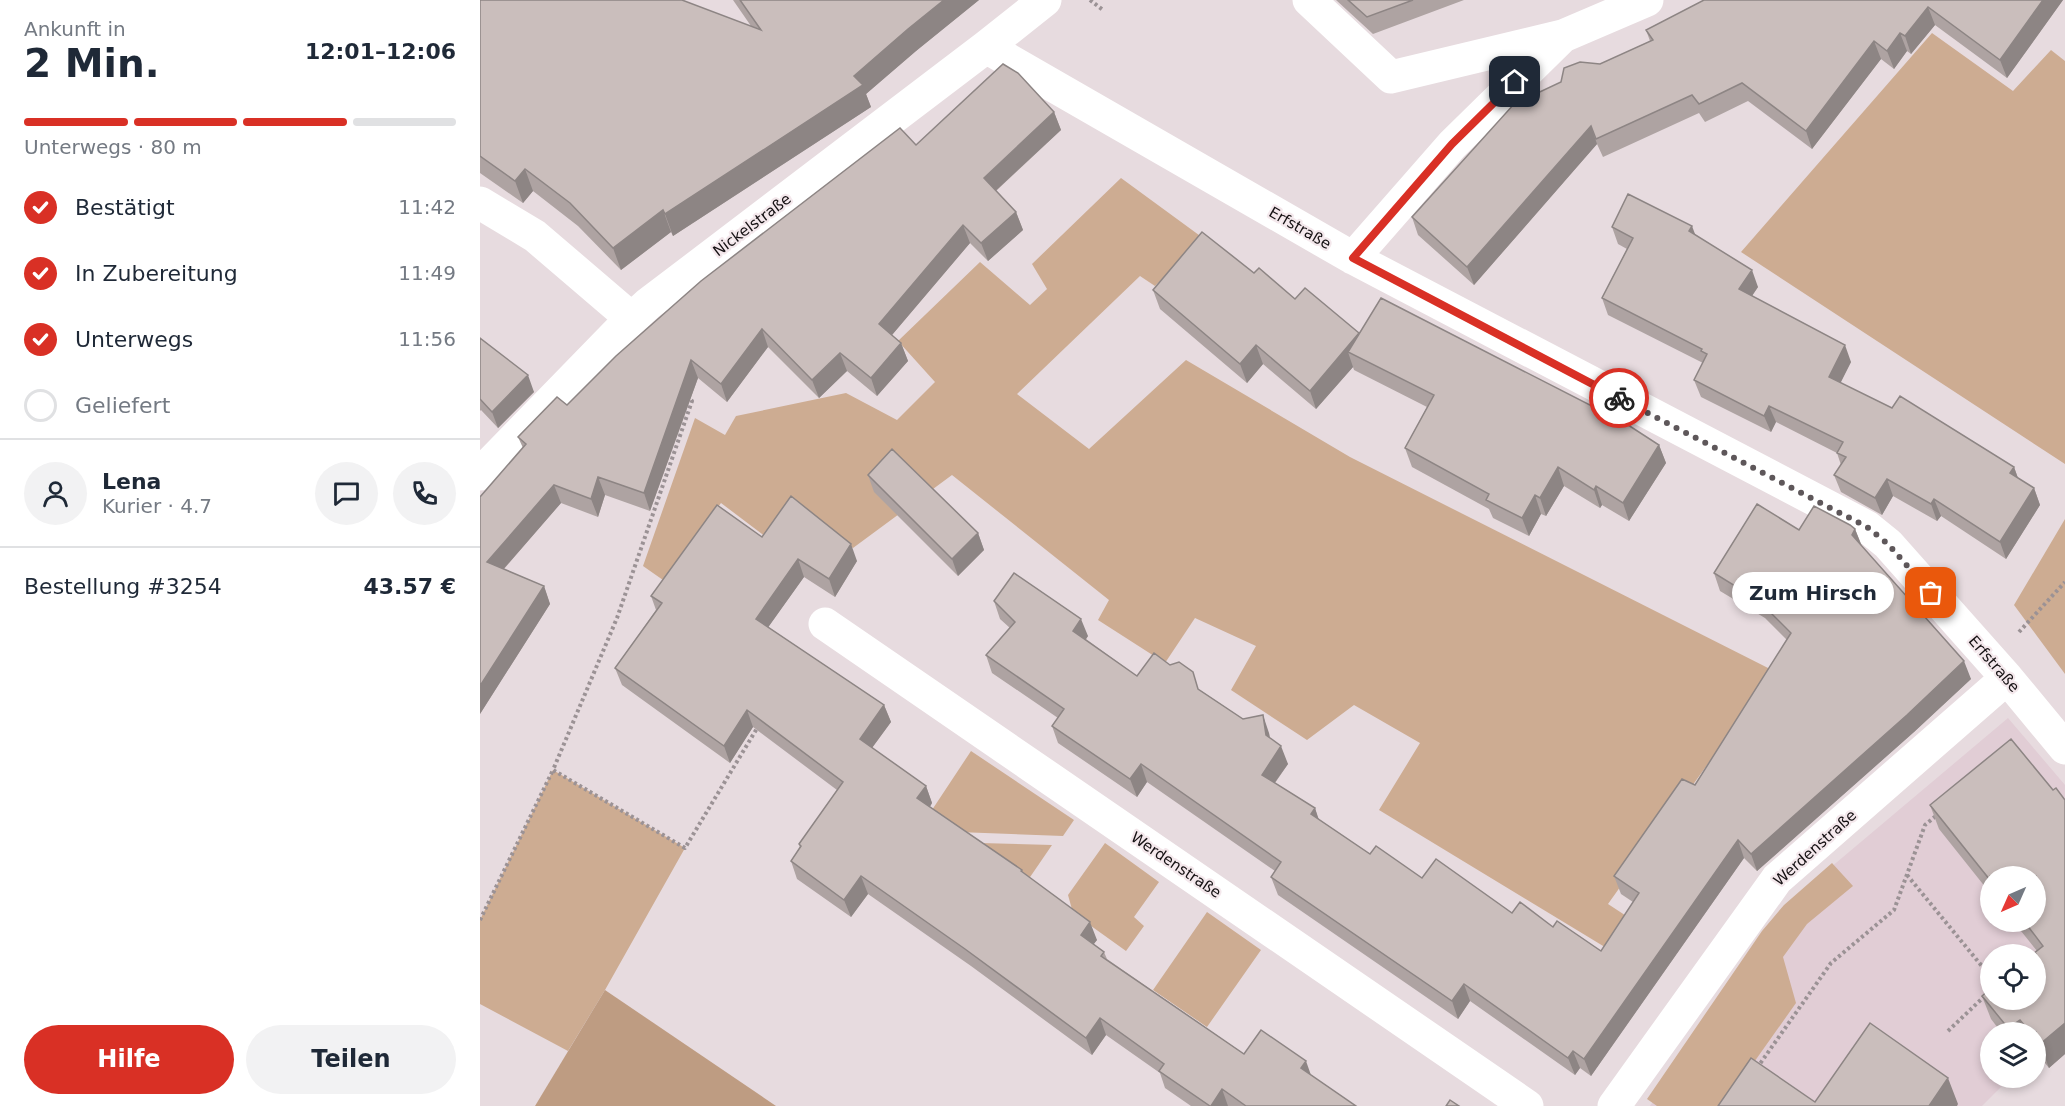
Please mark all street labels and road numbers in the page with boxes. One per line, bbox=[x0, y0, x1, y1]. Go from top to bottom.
street label: Nickelstraße bbox=[709, 190, 795, 260]
street label: Erfstraße bbox=[1266, 203, 1334, 253]
street label: Erfstraße bbox=[1965, 632, 2023, 696]
street label: Werdenstraße bbox=[1770, 806, 1860, 890]
street label: Werdenstraße bbox=[1127, 828, 1225, 902]

